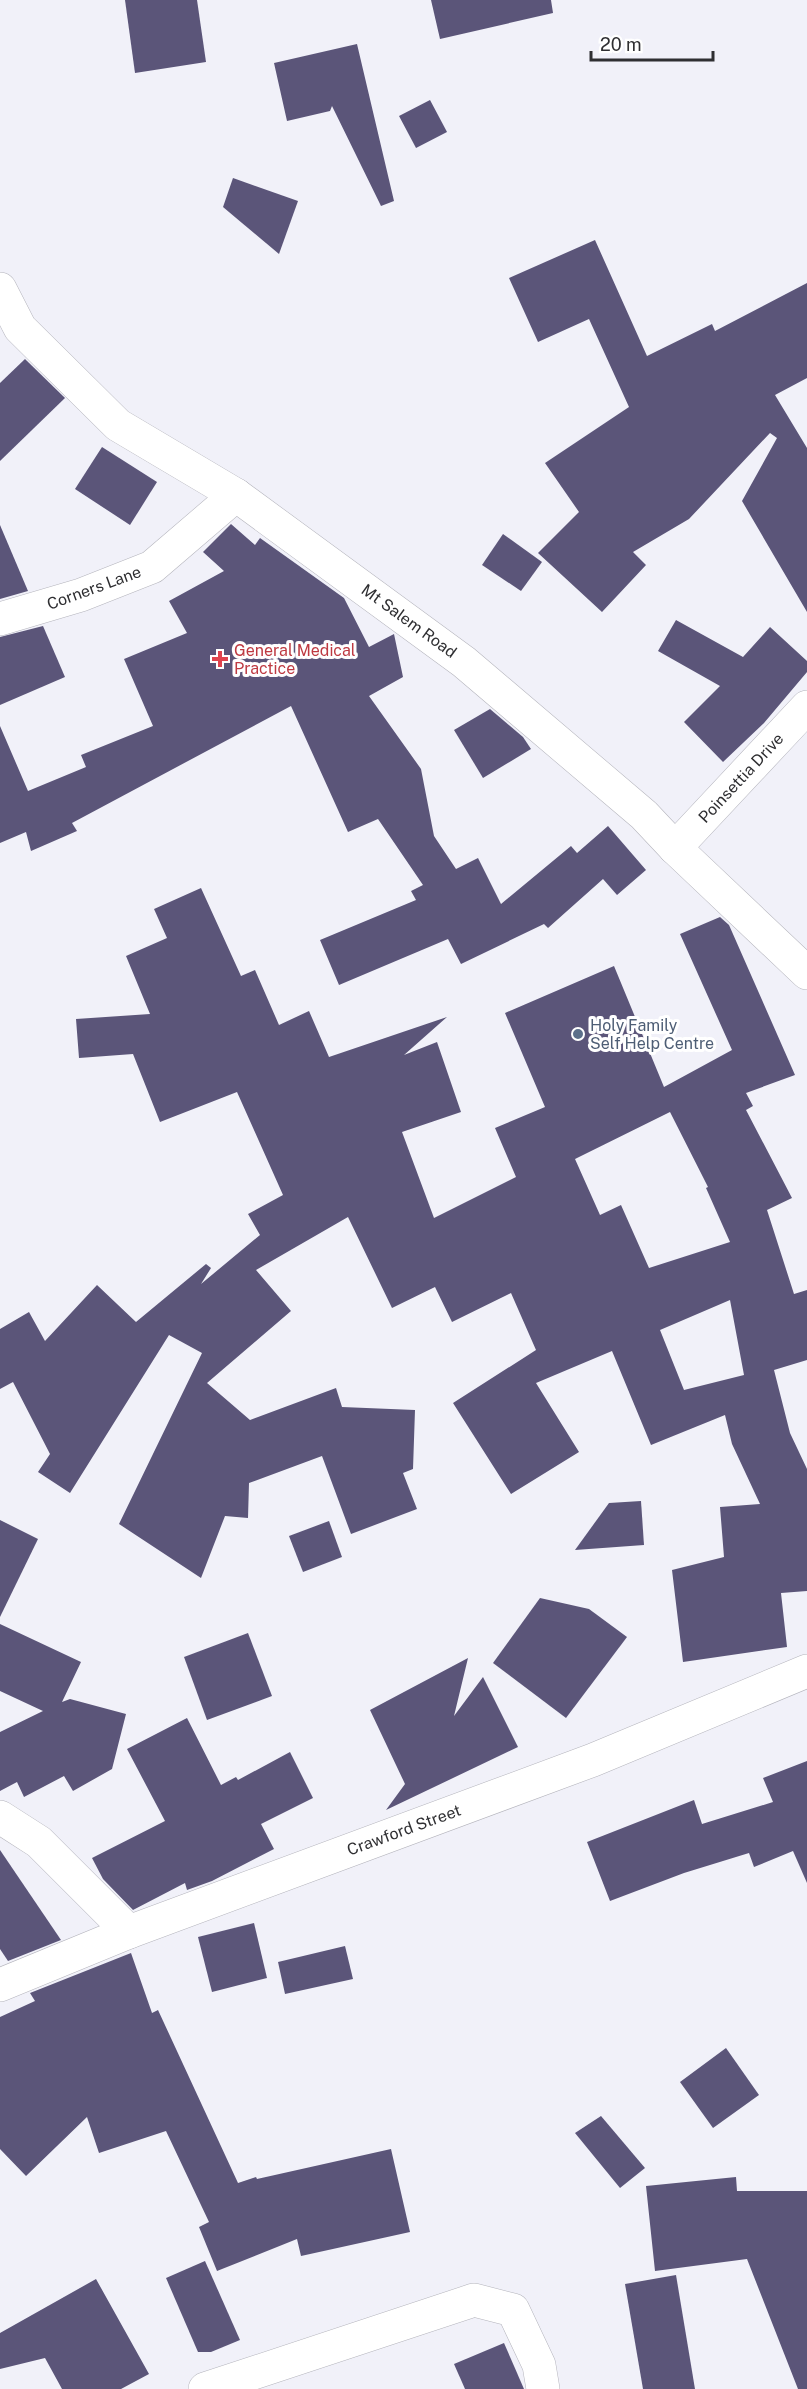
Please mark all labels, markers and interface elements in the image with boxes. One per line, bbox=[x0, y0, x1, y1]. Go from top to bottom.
scale bar bbox=[591, 24, 712, 62]
text: 20 m bbox=[600, 34, 642, 55]
street label: Corners Lane bbox=[44, 562, 144, 614]
street label: Mt Salem Road bbox=[358, 580, 460, 662]
place label: General Medical Practice bbox=[234, 641, 356, 678]
marker: General Medical Practice bbox=[211, 650, 229, 668]
street label: Poinsettia Drive bbox=[695, 729, 787, 827]
place label: Holy Family Self Help Centre bbox=[590, 1016, 714, 1053]
marker: Holy Family Self Help Centre bbox=[571, 1027, 585, 1041]
street label: Crawford Street bbox=[344, 1801, 464, 1859]

